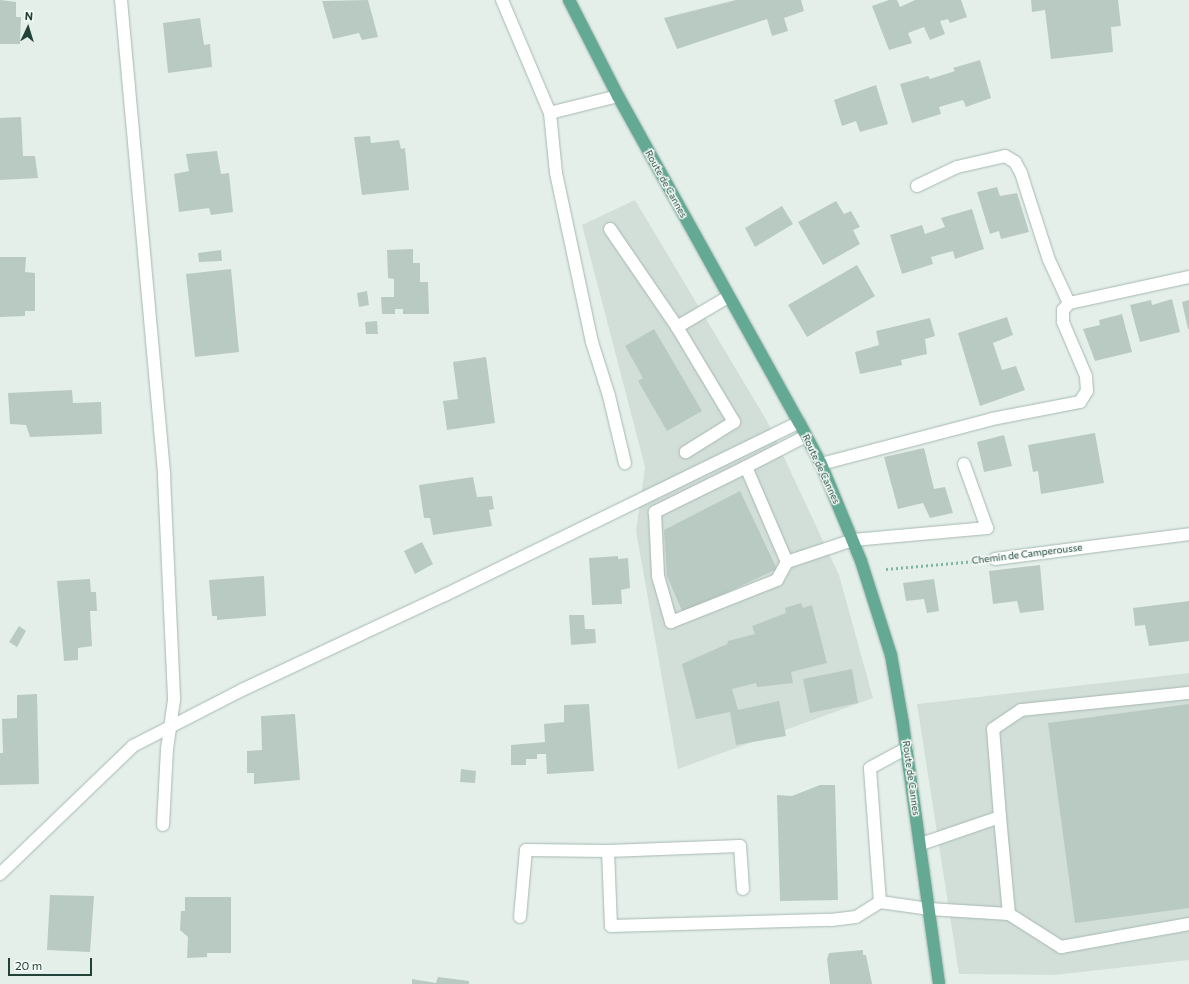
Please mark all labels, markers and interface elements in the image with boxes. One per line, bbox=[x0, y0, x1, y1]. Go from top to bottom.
north arrow bbox=[8, 8, 48, 48]
text: N bbox=[24, 9, 33, 22]
street label: Route de Cannes bbox=[642, 148, 690, 220]
street label: Route de Cannes bbox=[800, 432, 842, 506]
street label: Chemin de Camperousse bbox=[971, 541, 1083, 567]
street label: Route de Cannes bbox=[900, 740, 922, 816]
scale bar bbox=[10, 950, 94, 976]
text: 20 m bbox=[15, 958, 42, 972]

